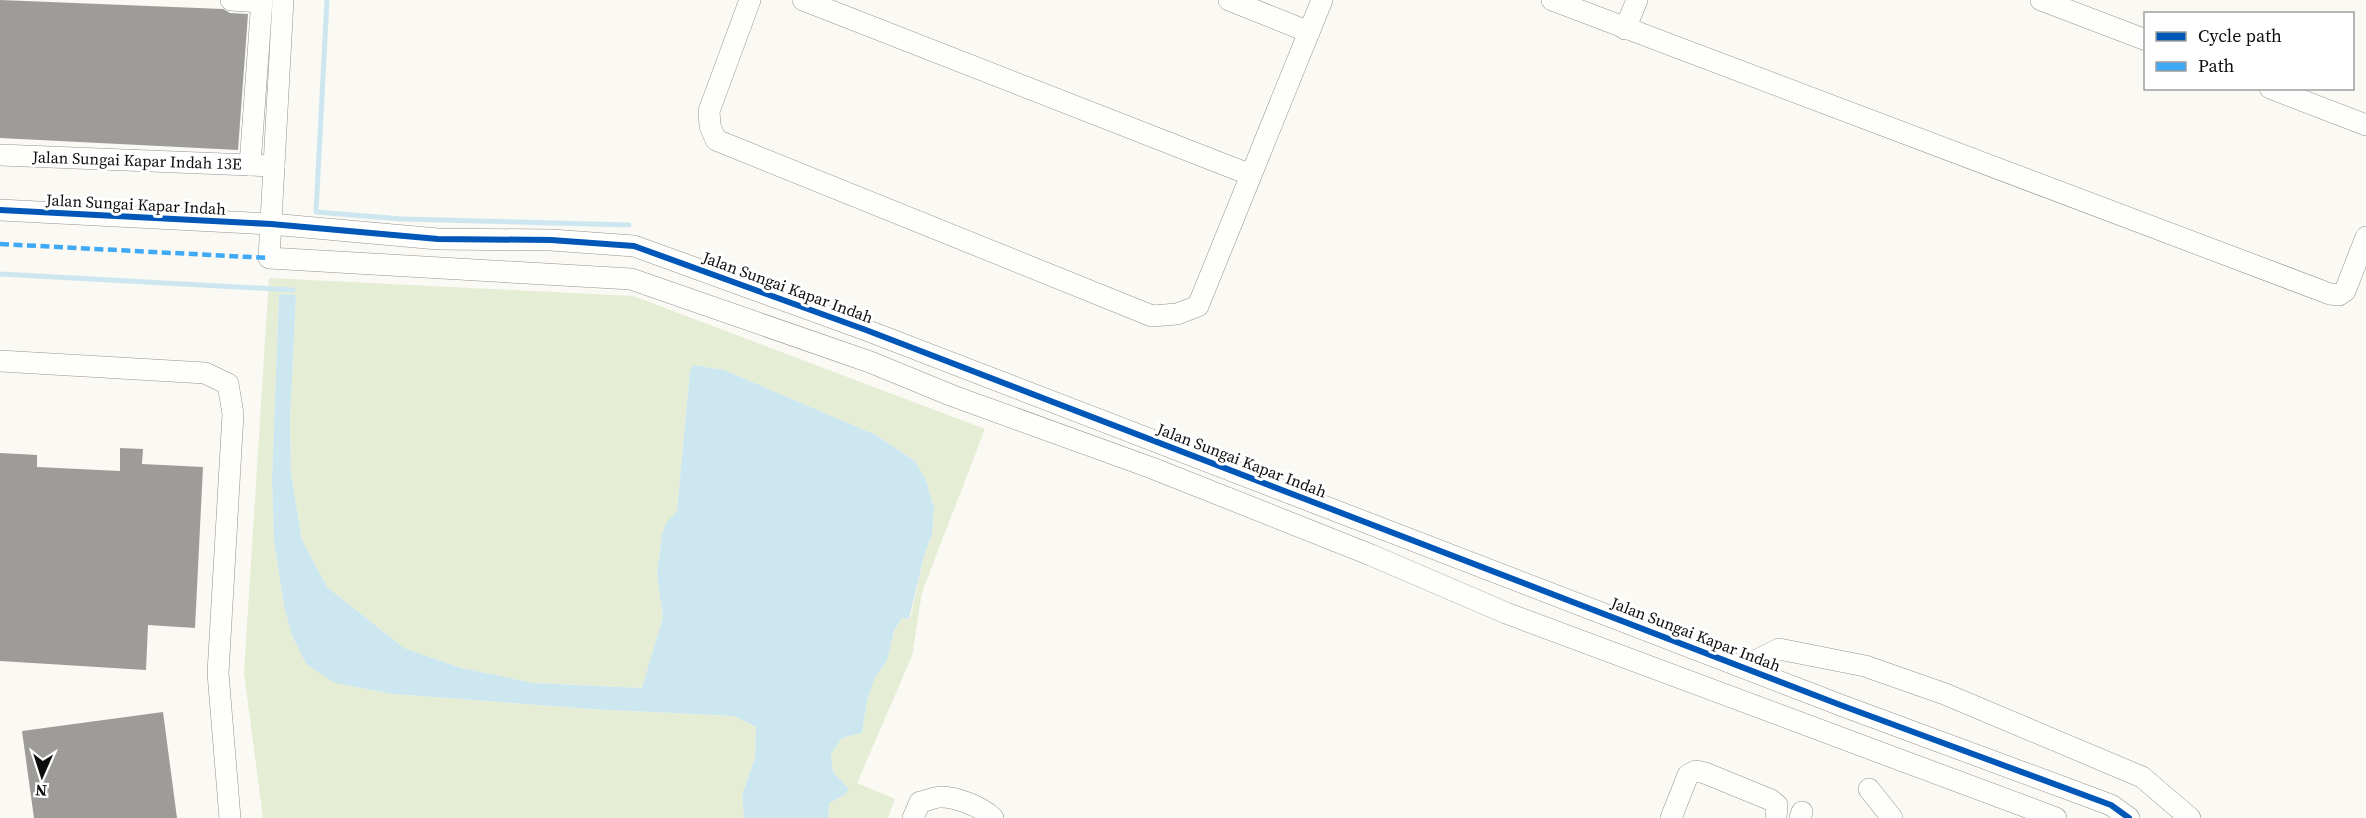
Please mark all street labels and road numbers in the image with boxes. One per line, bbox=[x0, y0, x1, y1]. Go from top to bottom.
street label: Jalan Sungai Kapar Indah 13E bbox=[31, 145, 242, 175]
street label: Jalan Sungai Kapar Indah bbox=[45, 188, 227, 220]
street label: Jalan Sungai Kapar Indah bbox=[699, 246, 877, 328]
street label: Jalan Sungai Kapar Indah bbox=[1153, 417, 1330, 503]
street label: Jalan Sungai Kapar Indah bbox=[1607, 591, 1784, 677]

